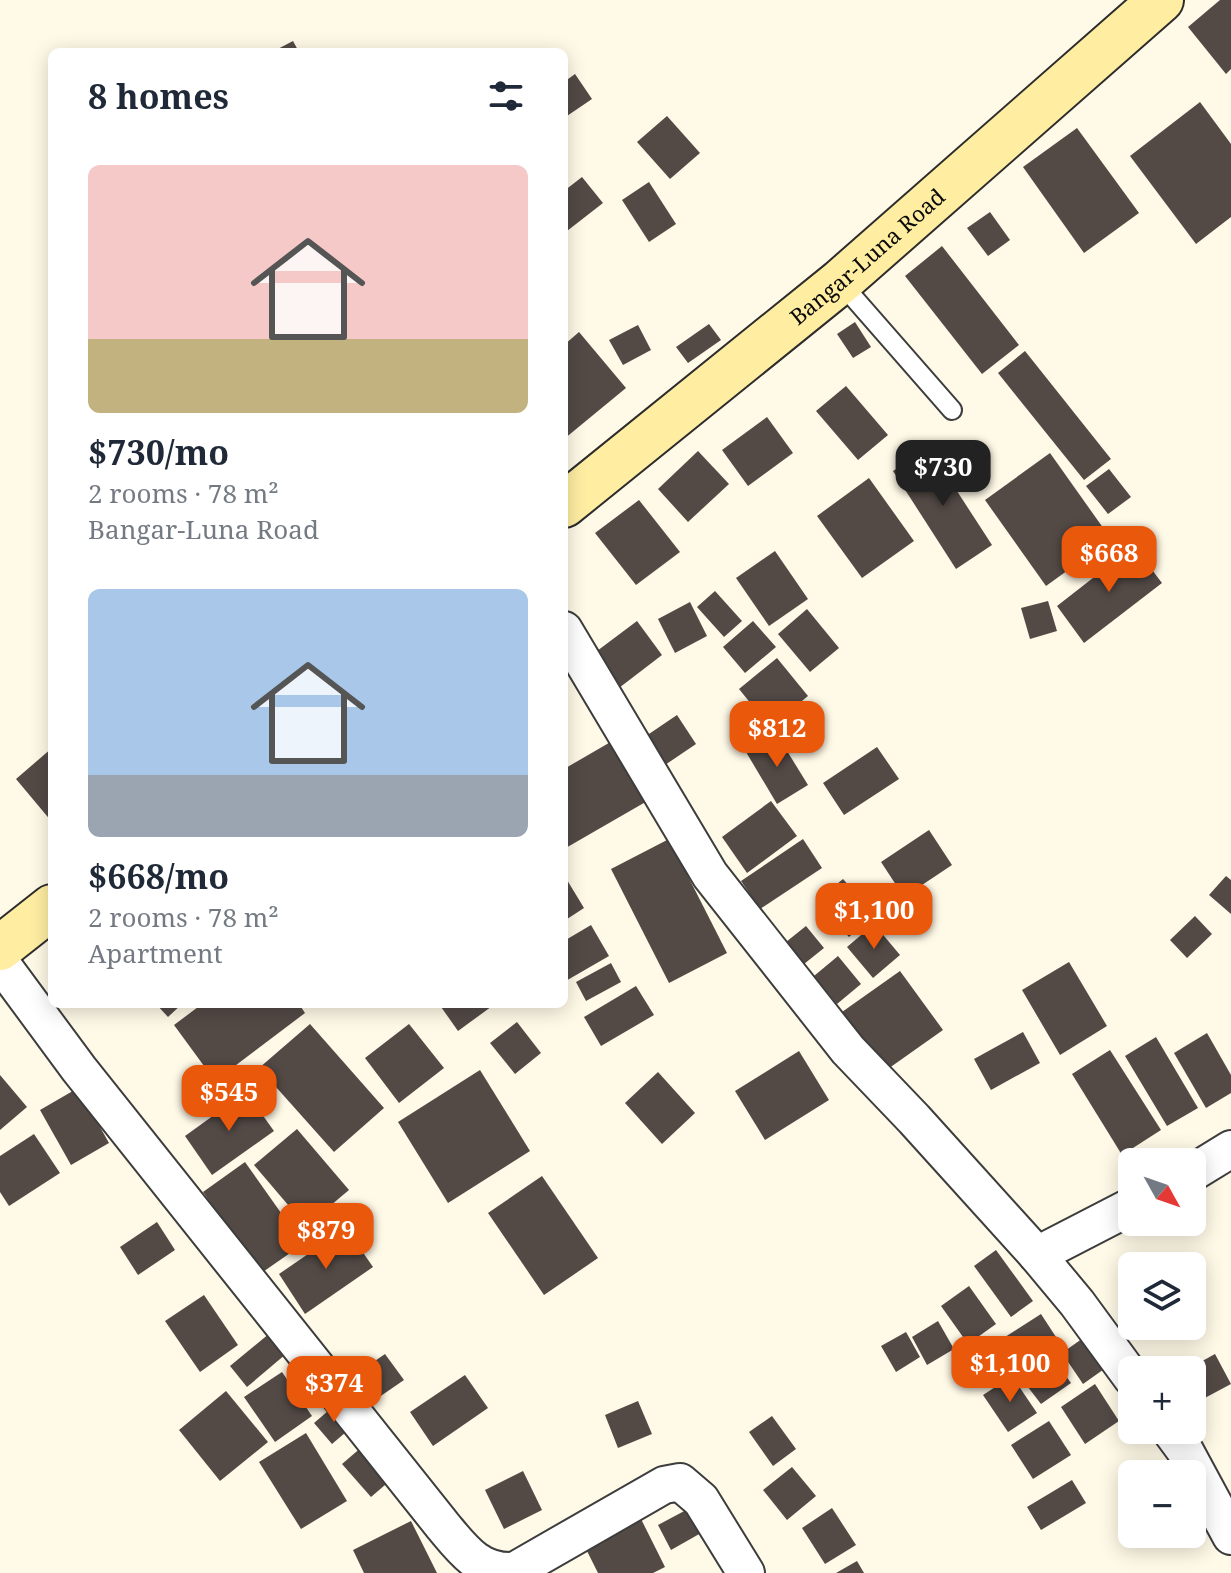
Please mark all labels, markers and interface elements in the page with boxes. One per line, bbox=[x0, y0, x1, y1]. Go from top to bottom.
text: 8 homes bbox=[88, 73, 229, 119]
icon: filters bbox=[484, 74, 528, 118]
street label: Bangar-Luna Road bbox=[783, 181, 951, 331]
icon: home bbox=[236, 217, 380, 361]
text: $730/mo bbox=[88, 429, 229, 475]
pin: $730 bbox=[896, 440, 990, 508]
text: $730 bbox=[914, 448, 972, 484]
text: 2 rooms · 78 m² bbox=[88, 475, 279, 511]
text: Bangar-Luna Road bbox=[88, 511, 319, 547]
pin: $668 bbox=[1062, 526, 1156, 594]
text: $668 bbox=[1080, 534, 1138, 570]
icon: home bbox=[236, 641, 380, 785]
pin: $812 bbox=[730, 701, 824, 769]
text: $812 bbox=[748, 709, 806, 745]
text: $668/mo bbox=[88, 853, 229, 899]
pin: $1,100 bbox=[809, 883, 939, 951]
text: $1,100 bbox=[833, 891, 915, 927]
text: 2 rooms · 78 m² bbox=[88, 899, 279, 935]
text: Apartment bbox=[88, 935, 223, 971]
pin: $545 bbox=[182, 1065, 276, 1133]
text: $545 bbox=[200, 1073, 258, 1109]
north arrow bbox=[1118, 1148, 1206, 1236]
map controls bbox=[1118, 1148, 1206, 1548]
pin: $879 bbox=[279, 1203, 373, 1271]
text: $879 bbox=[297, 1211, 355, 1247]
button: layers bbox=[1118, 1252, 1206, 1340]
pin: $1,100 bbox=[945, 1336, 1075, 1404]
text: $1,100 bbox=[969, 1344, 1051, 1380]
pin: $374 bbox=[287, 1356, 381, 1424]
button: + bbox=[1118, 1356, 1206, 1444]
text: $374 bbox=[305, 1364, 363, 1400]
button: − bbox=[1118, 1460, 1206, 1548]

